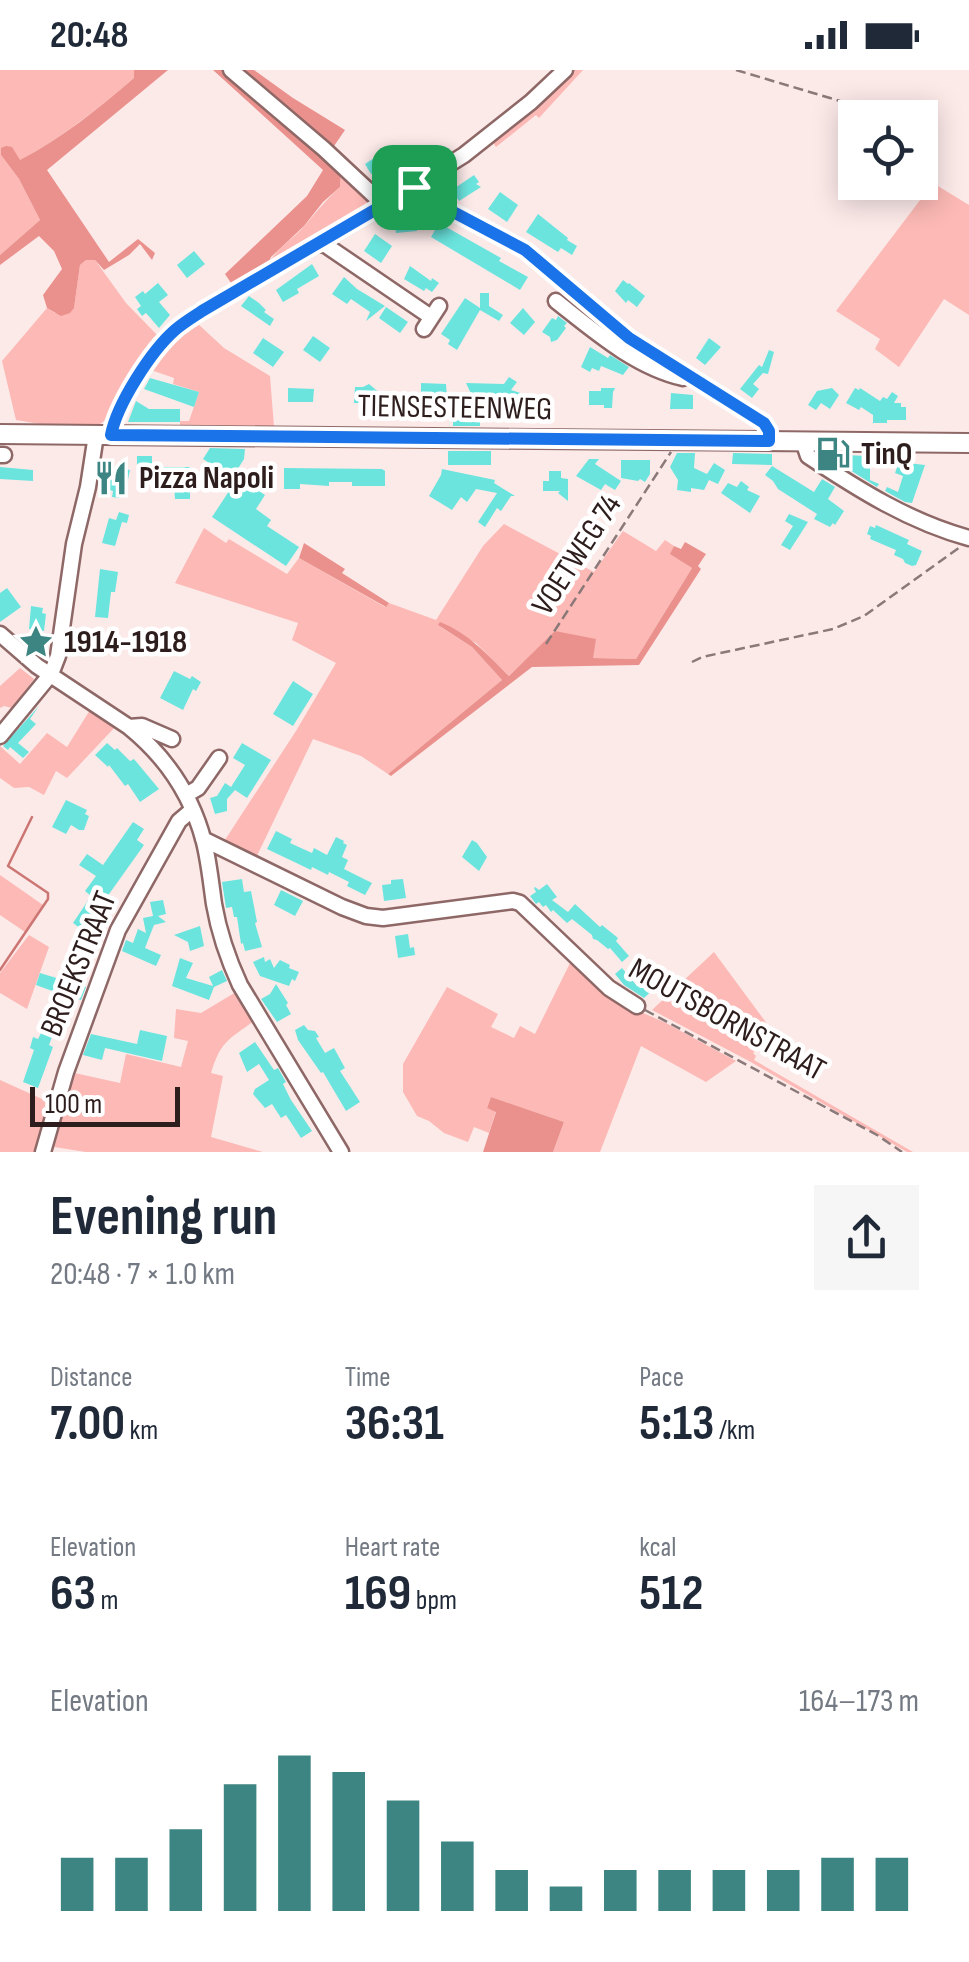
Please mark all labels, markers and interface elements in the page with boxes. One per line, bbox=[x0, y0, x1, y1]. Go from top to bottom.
text: 20:48 bbox=[50, 13, 128, 58]
map controls bbox=[838, 100, 938, 200]
button: locate bbox=[838, 100, 938, 200]
pin bbox=[372, 145, 457, 230]
icon: arrive bbox=[387, 160, 442, 215]
street label: TIENSESTEENWEG bbox=[357, 387, 553, 429]
fuel station icon: TinQ bbox=[814, 435, 852, 473]
place label: TinQ bbox=[861, 435, 912, 474]
restaurant icon: Pizza Napoli bbox=[92, 459, 130, 497]
place label: Pizza Napoli bbox=[139, 459, 274, 498]
street label: VOETWEG 74 bbox=[524, 488, 630, 622]
place icon: 1914-1918 bbox=[17, 623, 55, 661]
place label: 1914-1918 bbox=[64, 623, 187, 662]
street label: BROEKSTRAAT bbox=[32, 886, 126, 1042]
street label: MOUTSBORNSTRAAT bbox=[622, 950, 832, 1090]
scale bar bbox=[30, 1082, 180, 1126]
text: 100 m bbox=[45, 1088, 102, 1121]
text: Evening run bbox=[50, 1184, 277, 1251]
button: share bbox=[814, 1185, 919, 1290]
text: 20:48 · 7 × 1.0 km bbox=[50, 1255, 235, 1294]
text: Distance bbox=[50, 1361, 133, 1394]
text: Time bbox=[345, 1361, 390, 1394]
text: Pace bbox=[639, 1361, 684, 1394]
text: 7.00 bbox=[50, 1394, 125, 1454]
text: 36:31 bbox=[345, 1394, 444, 1454]
text: 5:13 bbox=[639, 1394, 714, 1454]
text: km bbox=[125, 1414, 158, 1447]
text: /km bbox=[714, 1414, 755, 1447]
text: Elevation bbox=[50, 1531, 136, 1564]
text: Heart rate bbox=[345, 1531, 440, 1564]
text: kcal bbox=[639, 1531, 676, 1564]
text: 63 bbox=[50, 1564, 96, 1624]
text: 169 bbox=[345, 1564, 411, 1624]
text: 512 bbox=[639, 1564, 703, 1624]
text: m bbox=[96, 1584, 118, 1617]
text: bpm bbox=[411, 1584, 457, 1617]
text: Elevation bbox=[50, 1682, 149, 1721]
text: 164–173 m bbox=[799, 1682, 919, 1721]

